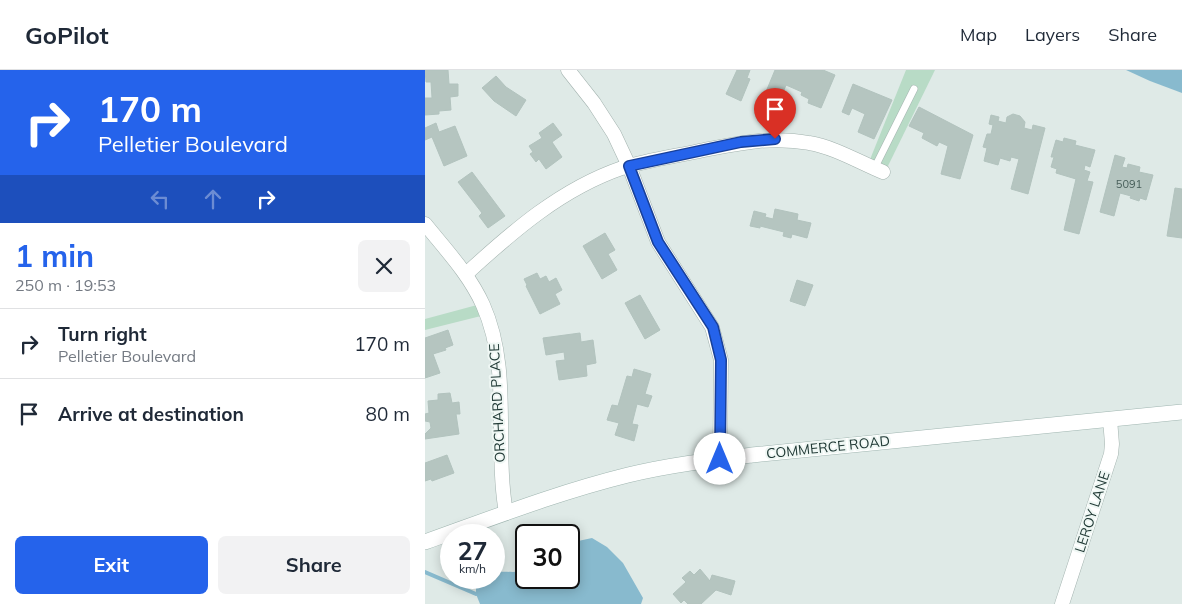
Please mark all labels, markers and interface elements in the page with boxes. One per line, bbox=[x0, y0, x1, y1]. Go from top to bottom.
text: GoPilot bbox=[25, 20, 109, 50]
text: Map bbox=[960, 23, 997, 46]
text: Layers bbox=[1025, 23, 1080, 46]
text: Share bbox=[1108, 23, 1157, 46]
text: 170 m bbox=[98, 87, 202, 131]
pin bbox=[754, 88, 796, 139]
icon: right bbox=[15, 90, 80, 155]
icon: arrive bbox=[761, 95, 789, 123]
text: Pelletier Boulevard bbox=[98, 130, 288, 158]
house number: 5091 bbox=[1116, 177, 1142, 191]
icon: left bbox=[146, 185, 174, 213]
icon: ahead bbox=[199, 185, 227, 213]
icon: right bbox=[252, 185, 280, 213]
text: 1 min bbox=[15, 237, 94, 275]
button: close bbox=[358, 240, 410, 292]
text: 250 m · 19:53 bbox=[15, 275, 116, 295]
text: Turn right bbox=[58, 322, 147, 346]
icon: right bbox=[15, 330, 43, 358]
text: 170 m bbox=[354, 332, 410, 356]
street label: ORCHARD PLACE bbox=[485, 343, 509, 463]
text: Pelletier Boulevard bbox=[58, 346, 196, 366]
icon: arrive bbox=[15, 400, 43, 428]
text: Arrive at destination bbox=[58, 402, 244, 426]
text: 80 m bbox=[366, 402, 410, 426]
position arrow bbox=[693, 432, 745, 484]
street label: COMMERCE ROAD bbox=[765, 432, 891, 462]
street label: LEROY LANE bbox=[1070, 469, 1114, 555]
speed limit sign: 30 bbox=[515, 524, 580, 589]
text: 27 bbox=[457, 535, 488, 566]
button: Exit bbox=[15, 536, 208, 594]
button: Share bbox=[218, 536, 410, 594]
text: km/h bbox=[459, 561, 486, 576]

